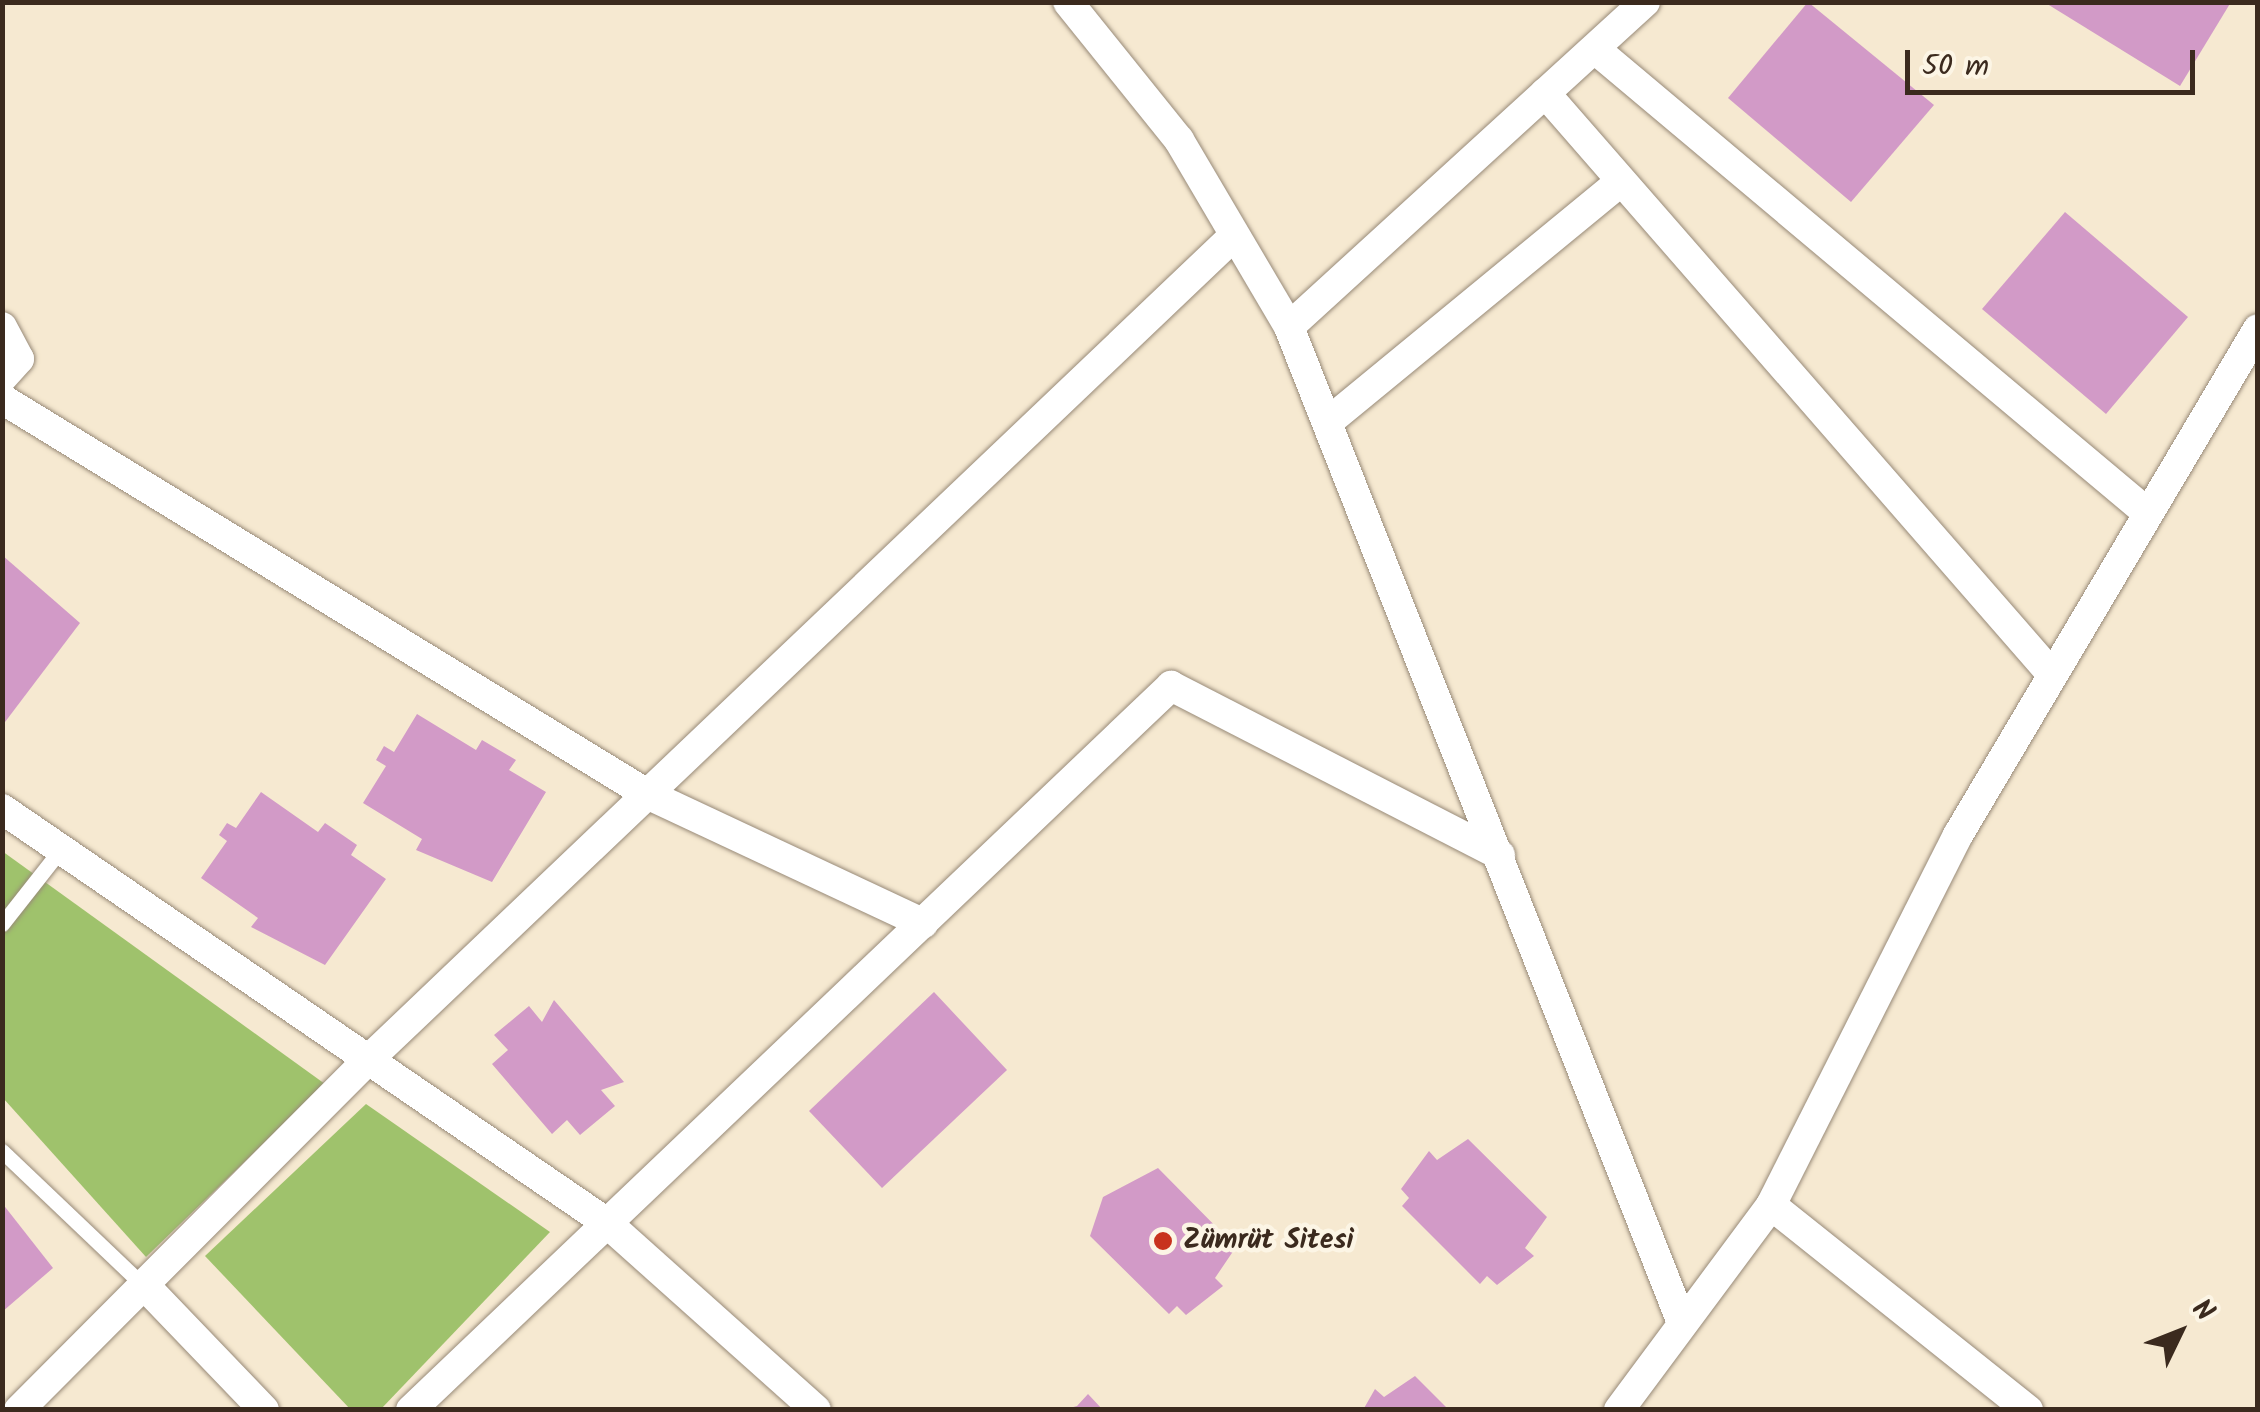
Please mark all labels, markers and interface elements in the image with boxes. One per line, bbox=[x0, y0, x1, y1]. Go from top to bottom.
scale bar bbox=[1910, 30, 2200, 92]
text: 50 m bbox=[1922, 43, 1989, 91]
place label: Zümrüt Sitesi bbox=[1183, 1224, 1354, 1258]
marker: Zümrüt Sitesi bbox=[1152, 1230, 1174, 1252]
north arrow bbox=[2130, 1282, 2230, 1382]
text: N bbox=[2180, 1289, 2225, 1333]

